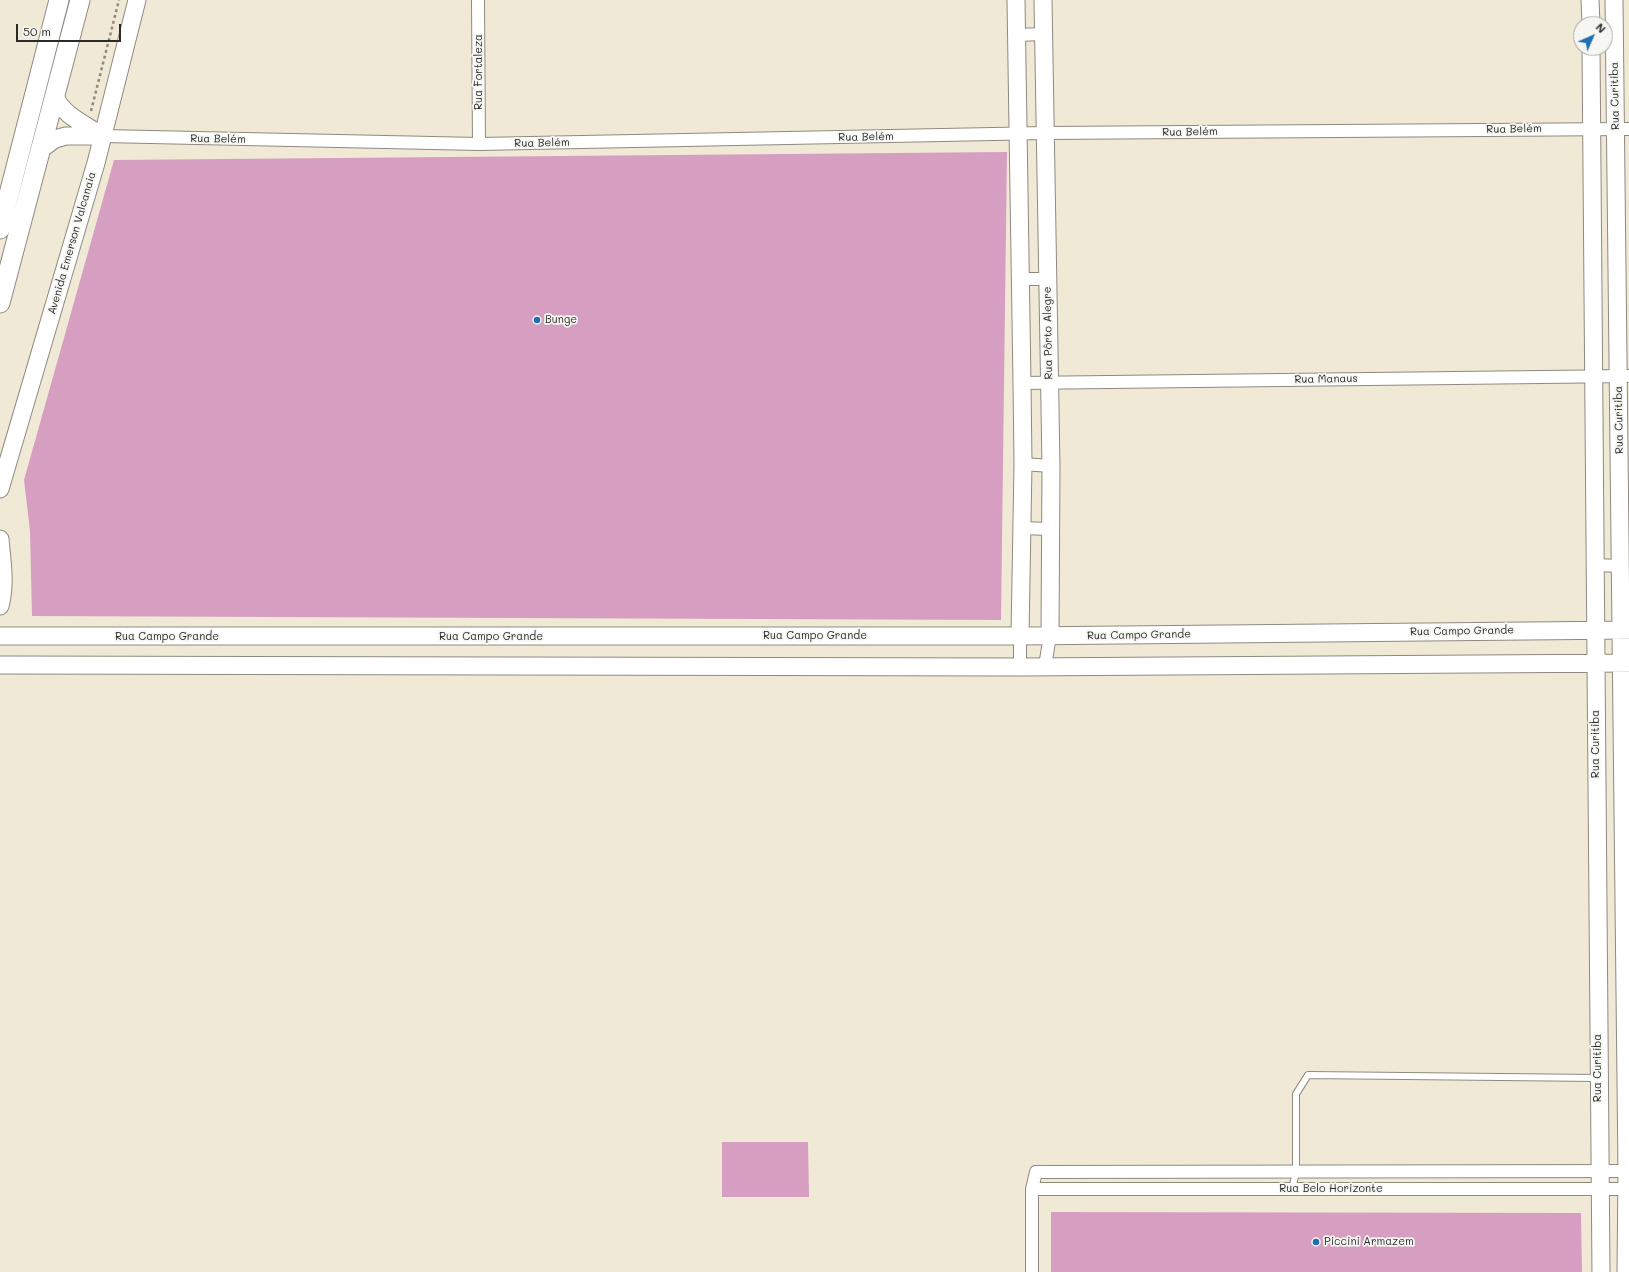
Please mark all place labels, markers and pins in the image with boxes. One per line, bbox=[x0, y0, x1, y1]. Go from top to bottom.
place label: Bunge bbox=[545, 313, 577, 327]
marker: Bunge bbox=[532, 315, 542, 325]
place label: Piccini Armazem bbox=[1324, 1235, 1414, 1249]
marker: Piccini Armazem bbox=[1311, 1237, 1321, 1247]

